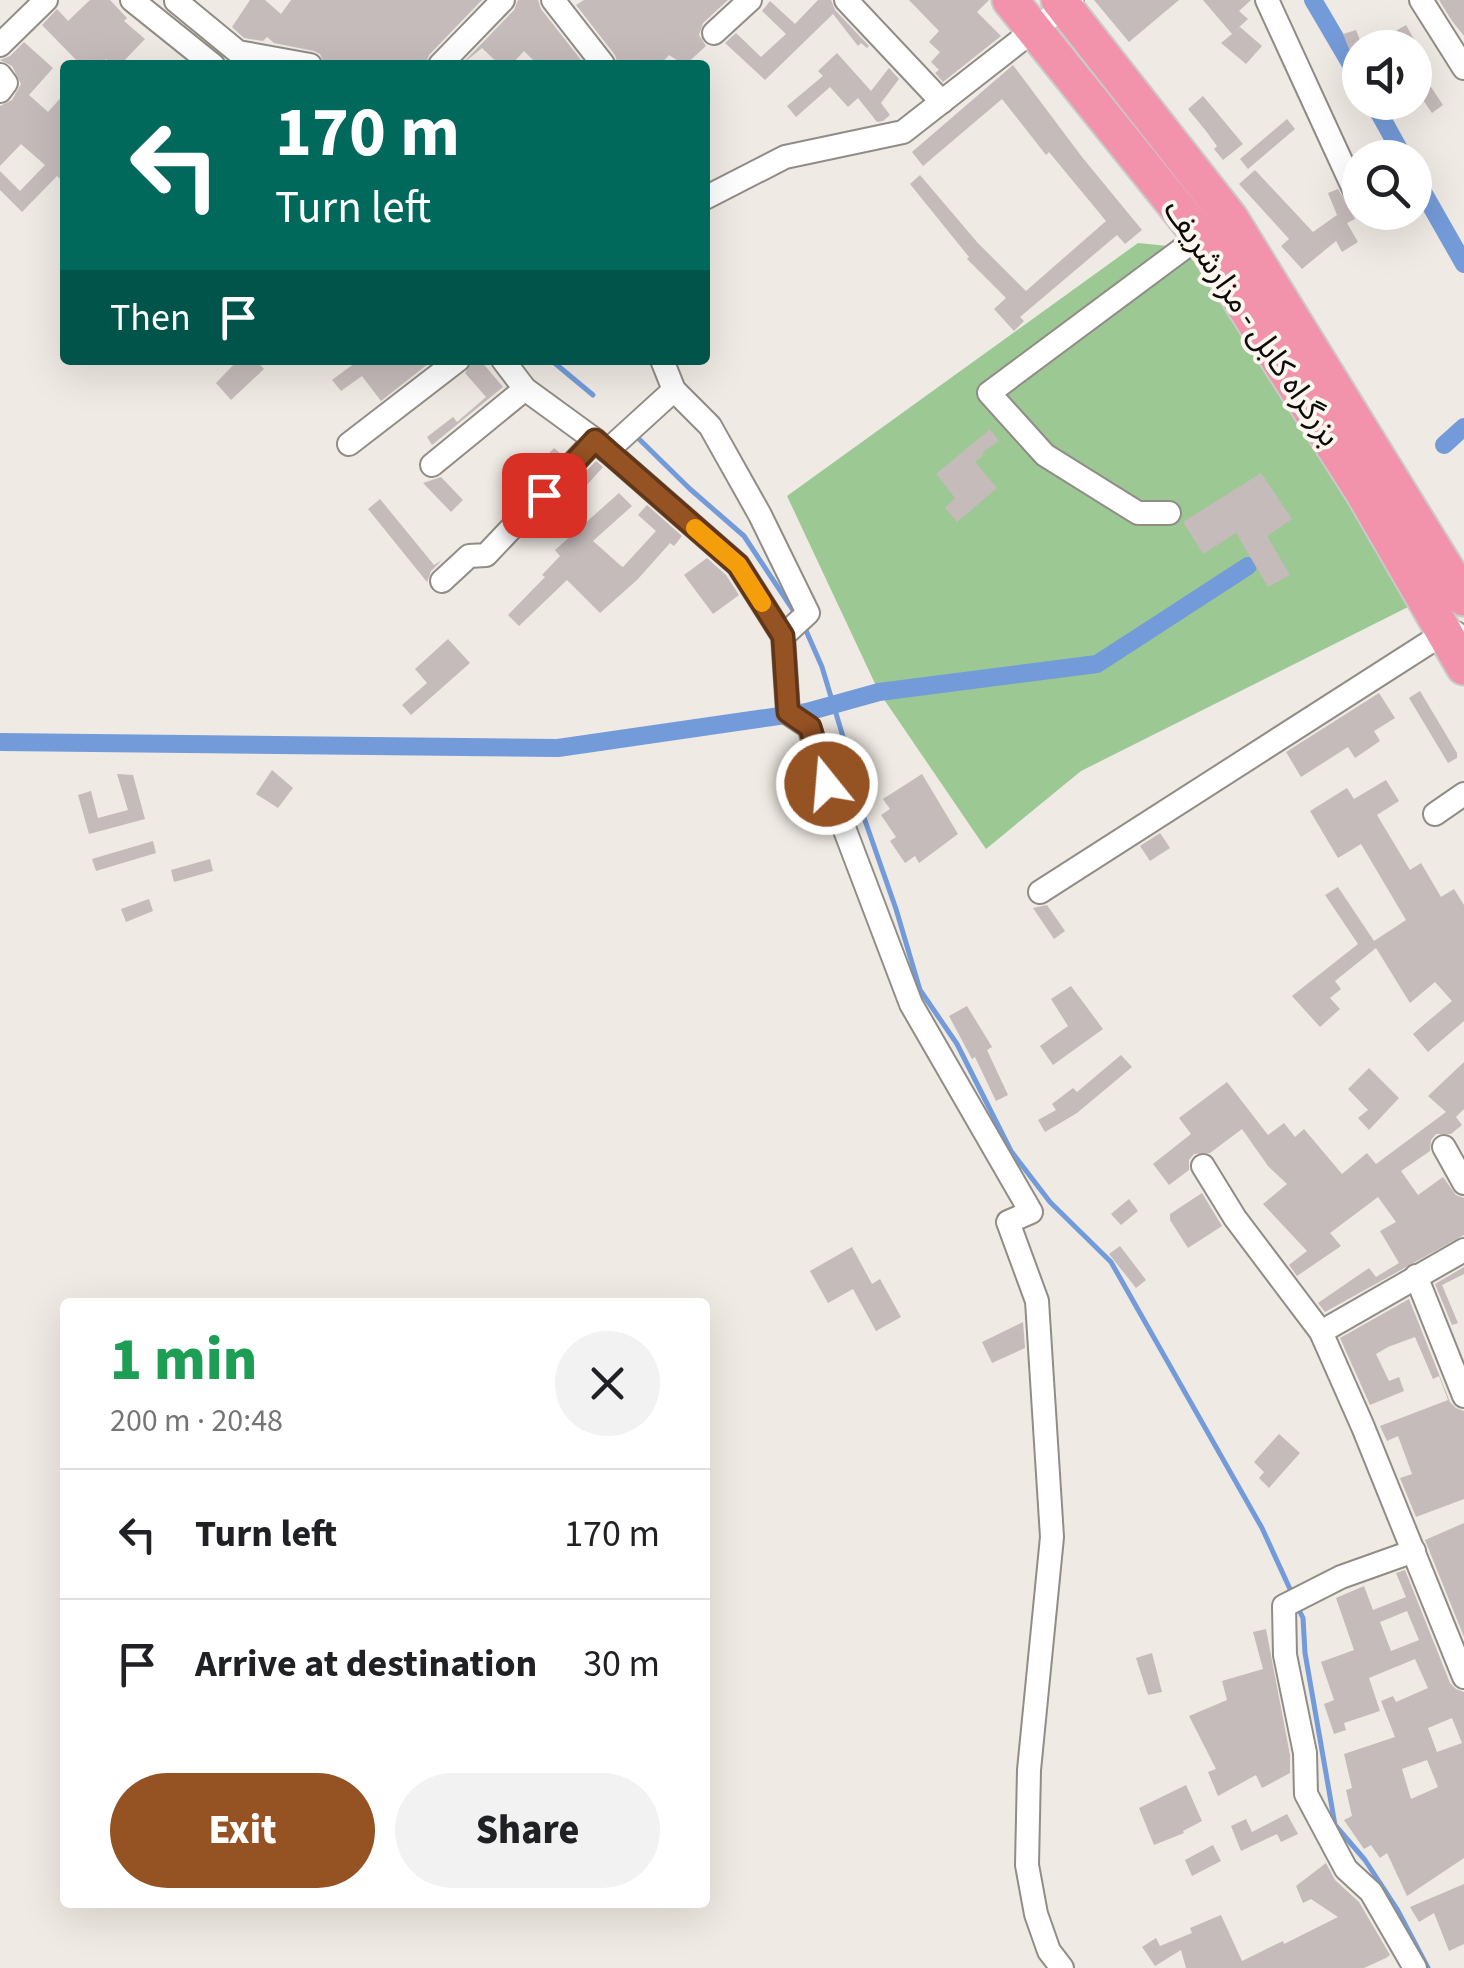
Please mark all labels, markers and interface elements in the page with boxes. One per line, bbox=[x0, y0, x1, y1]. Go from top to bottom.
map controls bbox=[1342, 30, 1432, 230]
button: sound bbox=[1342, 30, 1432, 120]
text: 170 m bbox=[275, 83, 460, 183]
icon: left bbox=[110, 100, 240, 230]
button: search bbox=[1342, 140, 1432, 230]
text: Turn left bbox=[275, 176, 431, 240]
street label: بزرگراه کابل - مزارشریف bbox=[1152, 190, 1352, 456]
icon: arrive bbox=[211, 290, 266, 345]
text: Then bbox=[110, 291, 191, 345]
pin bbox=[502, 453, 587, 538]
icon: arrive bbox=[517, 468, 572, 523]
position arrow bbox=[775, 732, 879, 836]
text: 1 min bbox=[110, 1318, 257, 1403]
button: close bbox=[555, 1331, 660, 1436]
text: 200 m · 20:48 bbox=[110, 1398, 283, 1444]
icon: left bbox=[110, 1507, 165, 1562]
text: Turn left bbox=[195, 1507, 337, 1561]
text: 170 m bbox=[564, 1507, 660, 1561]
icon: arrive bbox=[110, 1637, 165, 1692]
text: Arrive at destination bbox=[195, 1637, 537, 1691]
text: 30 m bbox=[583, 1637, 660, 1691]
button: Exit bbox=[110, 1773, 375, 1888]
button: Share bbox=[395, 1773, 660, 1888]

